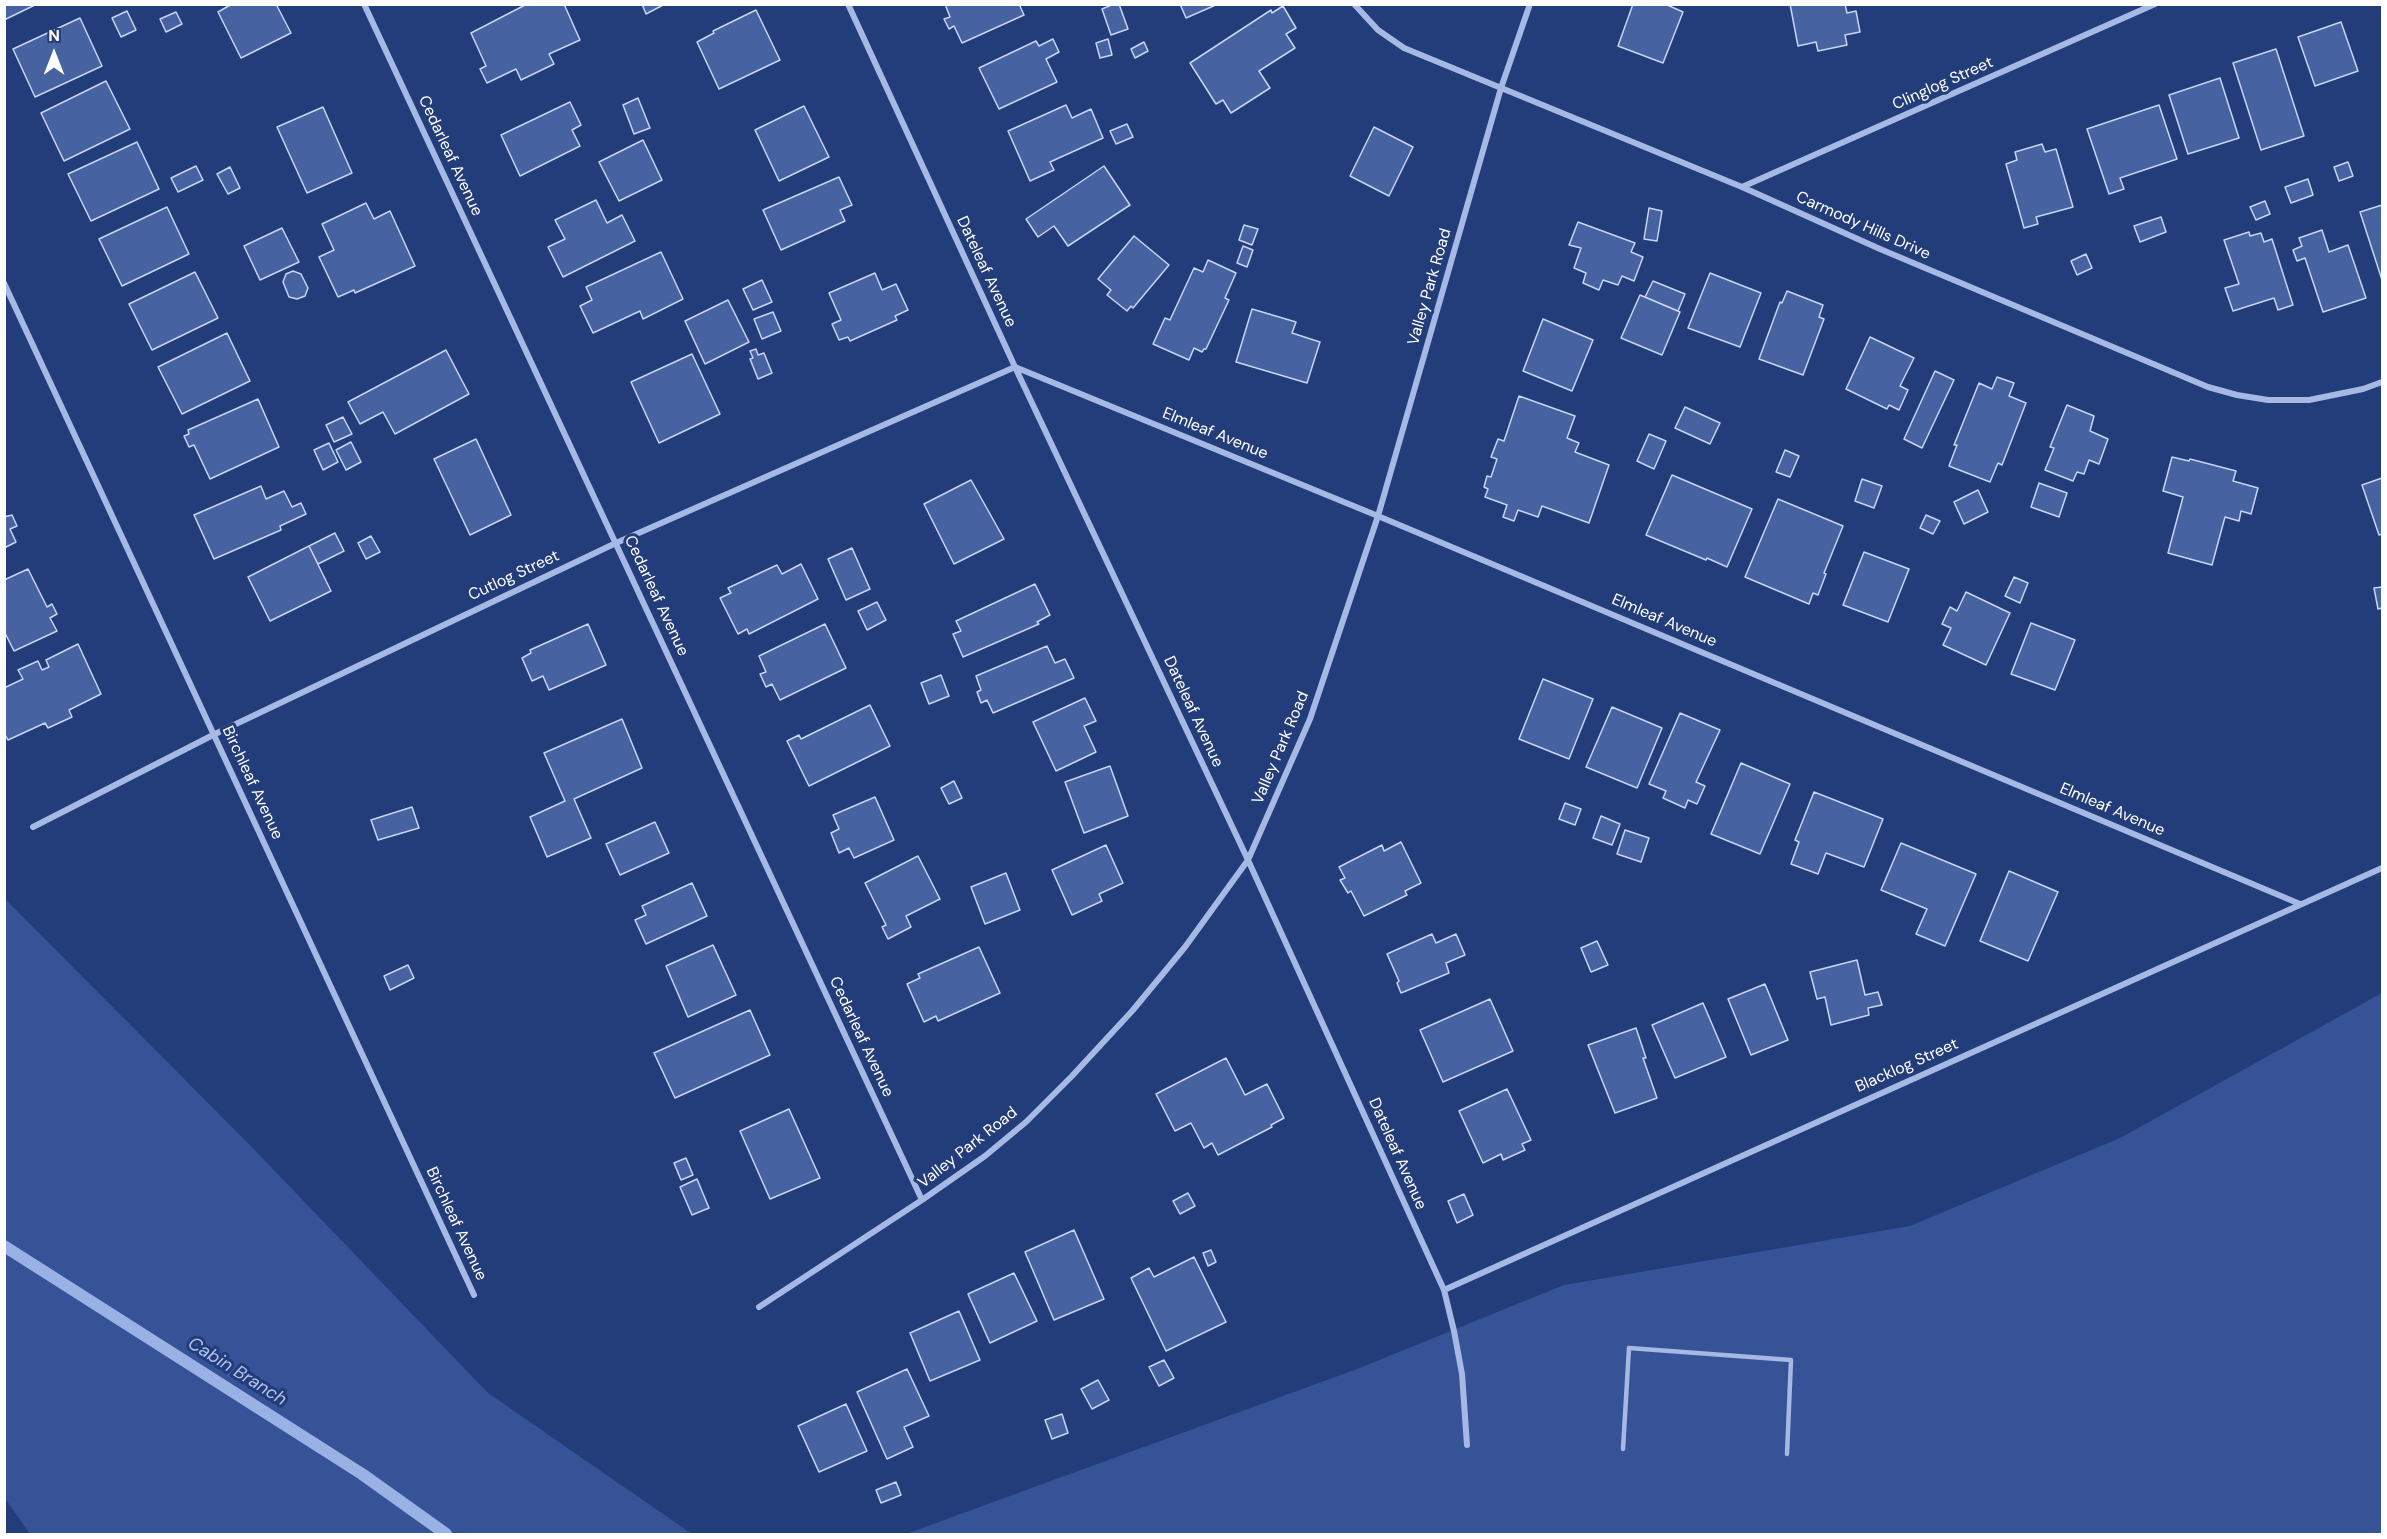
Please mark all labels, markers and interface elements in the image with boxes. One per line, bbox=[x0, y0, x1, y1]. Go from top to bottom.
north arrow bbox=[24, 24, 84, 84]
text: N bbox=[48, 25, 60, 46]
street label: Clinglog Street bbox=[1890, 53, 1996, 115]
street label: Cedarleaf Avenue bbox=[414, 93, 486, 219]
street label: Carmody Hills Drive bbox=[1793, 188, 1933, 264]
street label: Dateleaf Avenue bbox=[952, 214, 1020, 330]
street label: Valley Park Road bbox=[1404, 226, 1456, 348]
street label: Elmleaf Avenue bbox=[1159, 404, 1271, 464]
street label: Cedarleaf Avenue bbox=[620, 533, 692, 659]
street label: Cutlog Street bbox=[465, 547, 563, 605]
street label: Elmleaf Avenue bbox=[1609, 590, 1719, 652]
street label: Dateleaf Avenue bbox=[1159, 654, 1227, 770]
street label: Valley Park Road bbox=[1249, 689, 1313, 807]
street label: Birchleaf Avenue bbox=[217, 723, 287, 843]
street label: Elmleaf Avenue bbox=[2057, 779, 2167, 841]
street label: Cedarleaf Avenue bbox=[825, 974, 897, 1100]
street label: Blacklog Street bbox=[1853, 1035, 1961, 1097]
street label: Dateleaf Avenue bbox=[1364, 1095, 1430, 1213]
street label: Valley Park Road bbox=[915, 1103, 1021, 1193]
street label: Birchleaf Avenue bbox=[421, 1164, 491, 1284]
water label: Cabin Branch bbox=[184, 1333, 290, 1411]

